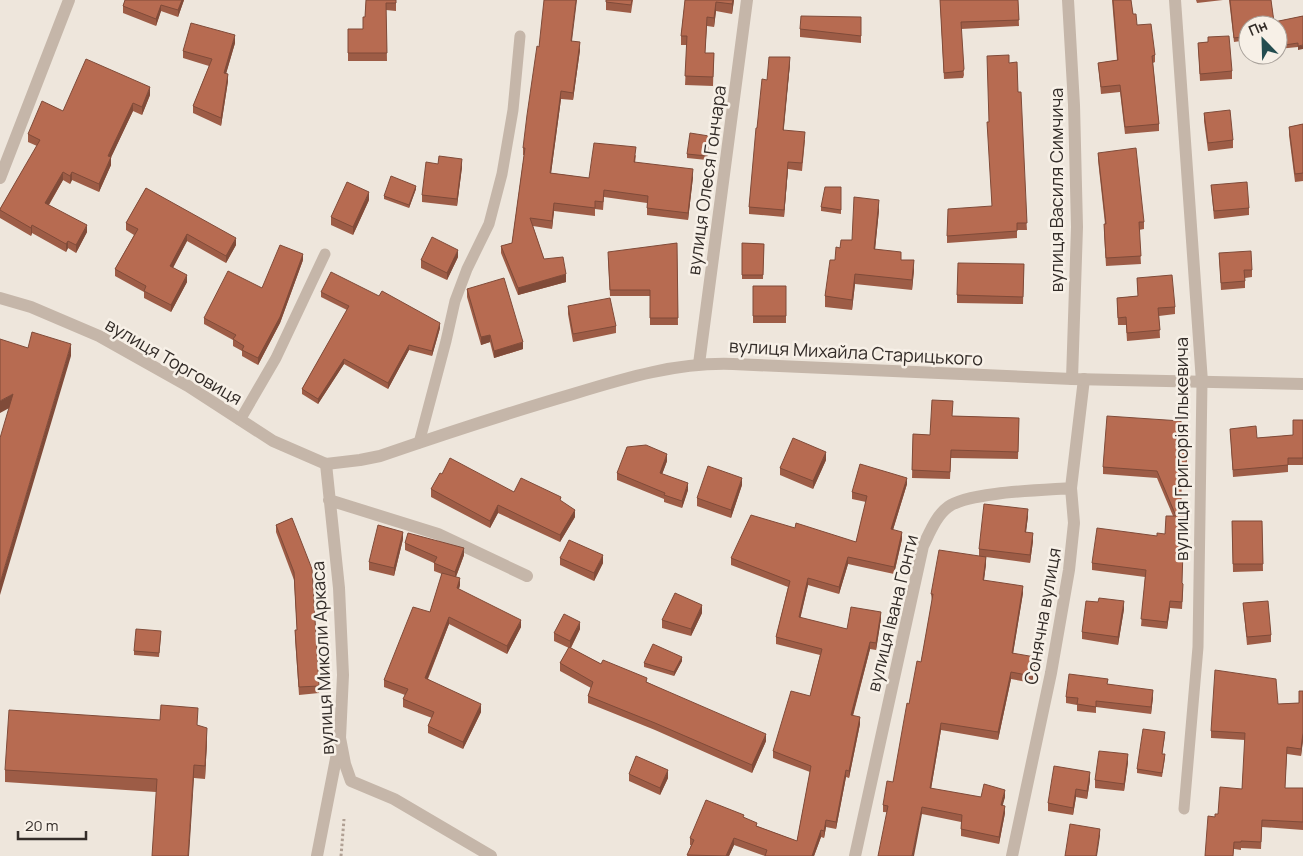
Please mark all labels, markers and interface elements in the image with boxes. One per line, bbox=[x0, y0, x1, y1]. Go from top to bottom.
north arrow bbox=[1238, 15, 1288, 65]
text: Пн bbox=[1245, 15, 1270, 40]
street label: вулиця Олеся Гончара bbox=[681, 84, 731, 276]
street label: вулиця Василя Симчича bbox=[1044, 88, 1068, 292]
street label: вулиця Торговиця bbox=[101, 312, 247, 410]
street label: вулиця Михайла Старицького bbox=[728, 333, 984, 371]
street label: вулиця Григорія Ількевича bbox=[1169, 337, 1193, 561]
street label: вулиця Івана Гонти bbox=[861, 532, 923, 694]
street label: Сонячна вулиця bbox=[1018, 546, 1066, 686]
street label: вулиця Миколи Аркаса bbox=[305, 561, 339, 755]
scale bar bbox=[18, 808, 85, 840]
text: 20 m bbox=[25, 815, 58, 836]

